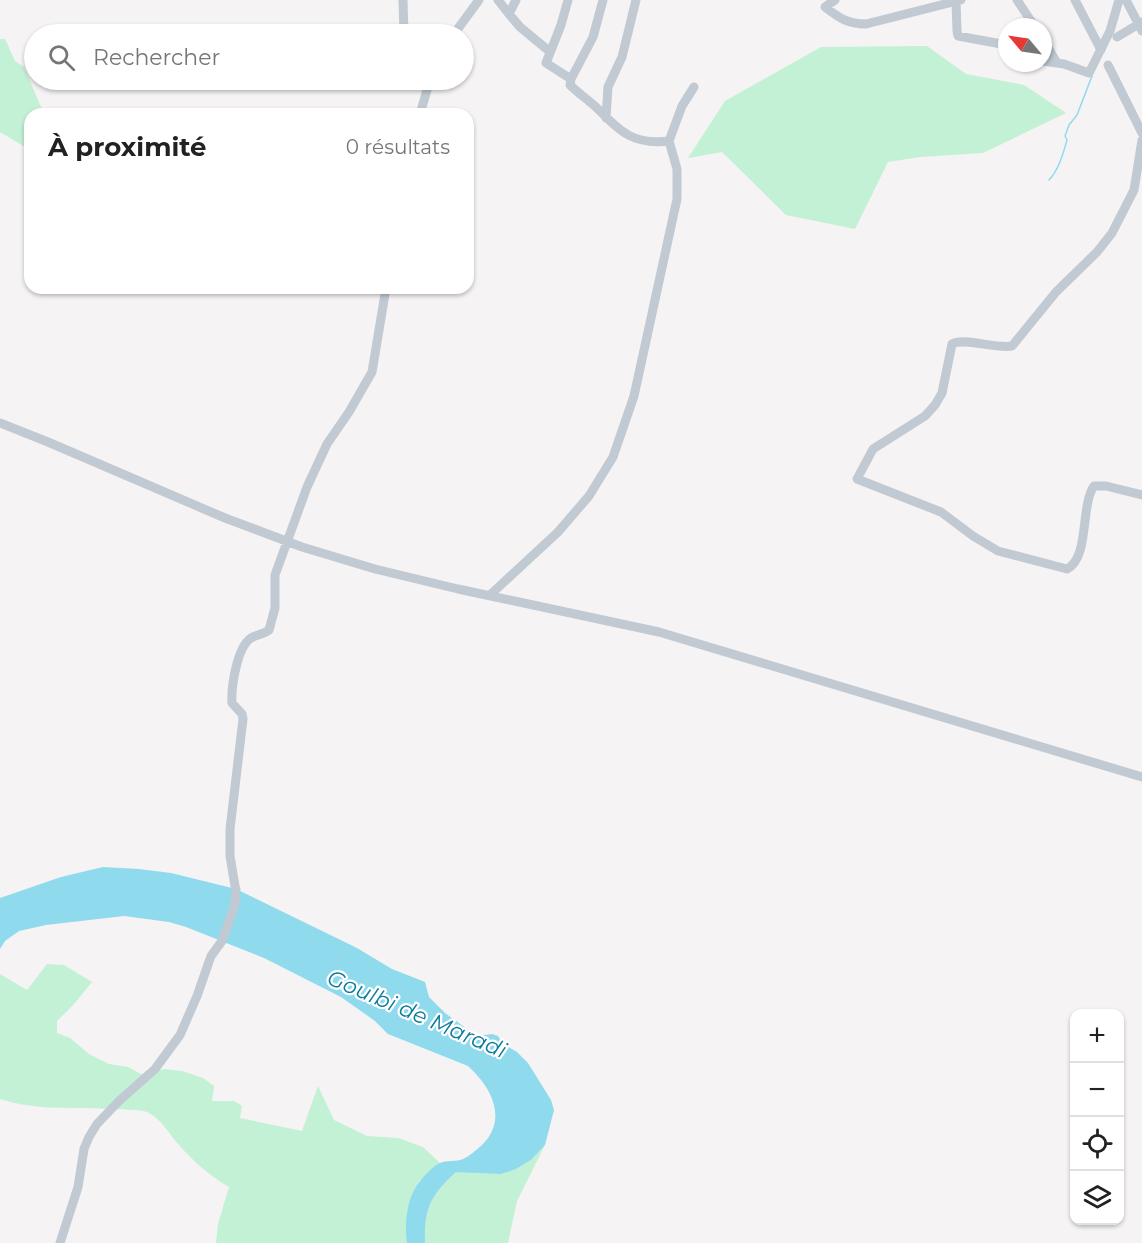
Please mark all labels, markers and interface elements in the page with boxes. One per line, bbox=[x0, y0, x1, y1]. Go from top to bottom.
north arrow bbox=[998, 18, 1052, 72]
search box bbox=[24, 24, 474, 90]
icon: search bbox=[45, 41, 78, 74]
text: Rechercher bbox=[93, 44, 220, 71]
text: À proximité bbox=[48, 131, 207, 163]
text: 0 résultats bbox=[346, 135, 450, 159]
water label: Goulbi de Maradi bbox=[323, 964, 511, 1064]
map controls bbox=[1070, 1009, 1124, 1225]
button: + bbox=[1070, 1009, 1124, 1063]
button: − bbox=[1070, 1063, 1124, 1117]
button: locate bbox=[1070, 1117, 1124, 1171]
button: layers bbox=[1070, 1171, 1124, 1225]

